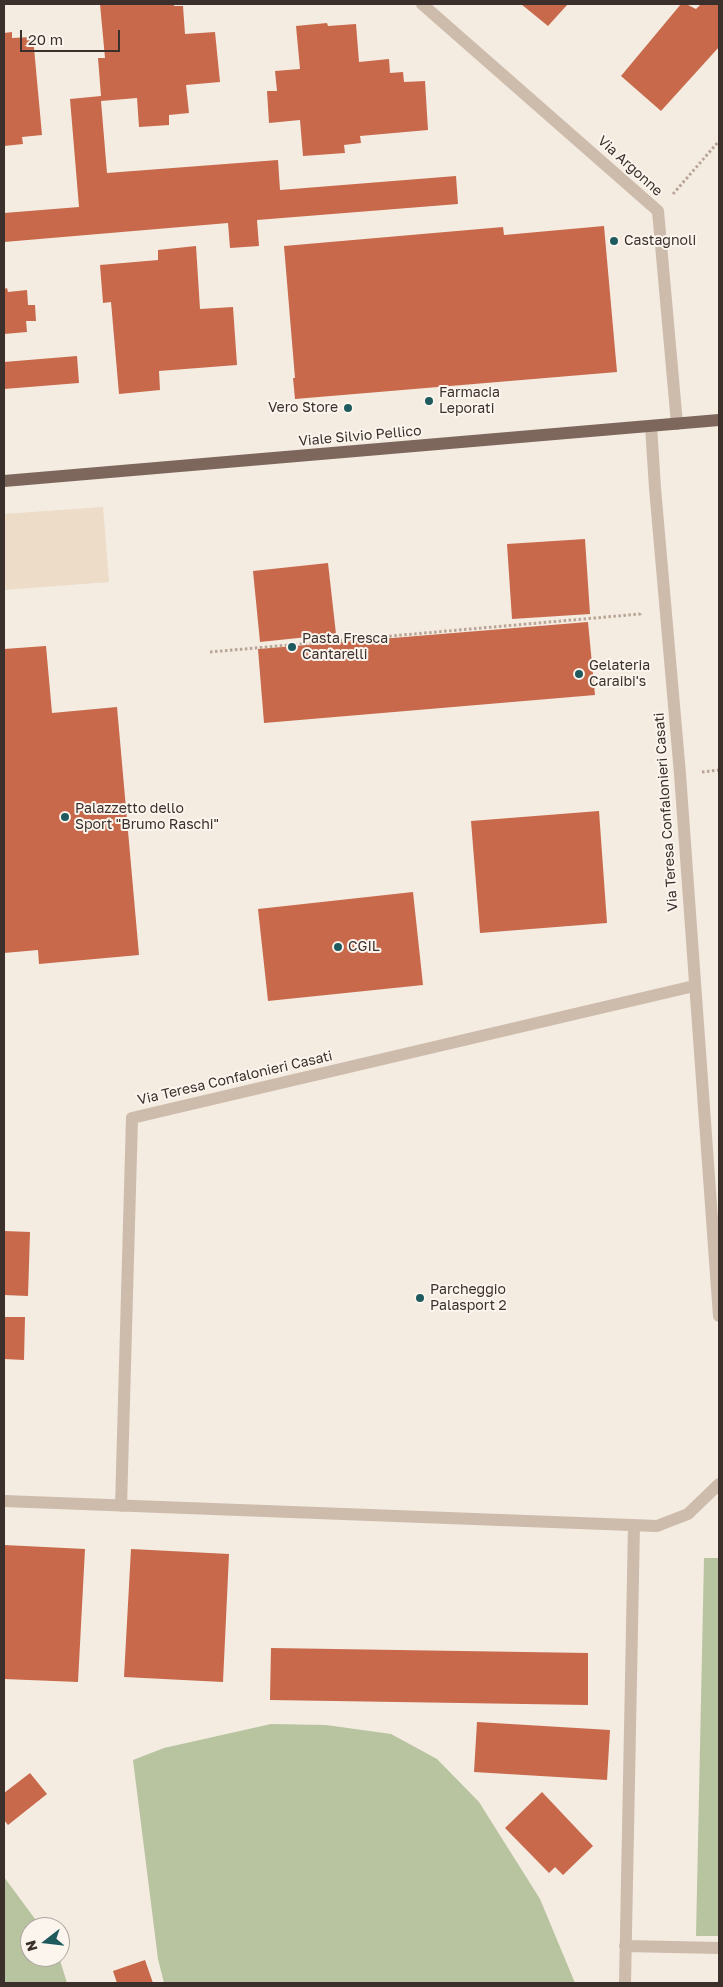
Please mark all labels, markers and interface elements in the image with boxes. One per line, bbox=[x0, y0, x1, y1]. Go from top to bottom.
scale bar bbox=[22, 20, 122, 52]
text: 20 m bbox=[28, 30, 63, 48]
street label: Via Argonne bbox=[594, 132, 666, 200]
place label: Castagnoli bbox=[624, 233, 696, 249]
marker: Castagnoli bbox=[608, 235, 620, 247]
place label: Farmacia Leporati bbox=[439, 385, 500, 418]
marker: Farmacia Leporati bbox=[423, 395, 435, 407]
place label: Vero Store bbox=[268, 400, 338, 416]
marker: Vero Store bbox=[342, 402, 354, 414]
street label: Viale Silvio Pellico bbox=[298, 422, 422, 450]
place label: Pasta Fresca Cantarelli bbox=[302, 631, 388, 664]
marker: Pasta Fresca Cantarelli bbox=[286, 641, 298, 653]
place label: Gelateria Caraibi's bbox=[589, 658, 650, 690]
marker: Gelateria Caraibi's bbox=[573, 668, 585, 680]
street label: Via Teresa Confalonieri Casati bbox=[651, 712, 681, 912]
place label: Palazzetto dello Sport "Brumo Raschi" bbox=[75, 801, 219, 834]
marker: Palazzetto dello Sport "Brumo Raschi" bbox=[59, 811, 71, 823]
place label: CGIL bbox=[348, 939, 380, 955]
marker: CGIL bbox=[332, 941, 344, 953]
street label: Via Teresa Confalonieri Casati bbox=[136, 1047, 334, 1109]
place label: Parcheggio Palasport 2 bbox=[430, 1282, 507, 1314]
marker: Parcheggio Palasport 2 bbox=[414, 1292, 426, 1304]
north arrow bbox=[20, 1917, 70, 1967]
text: N bbox=[21, 1939, 41, 1953]

